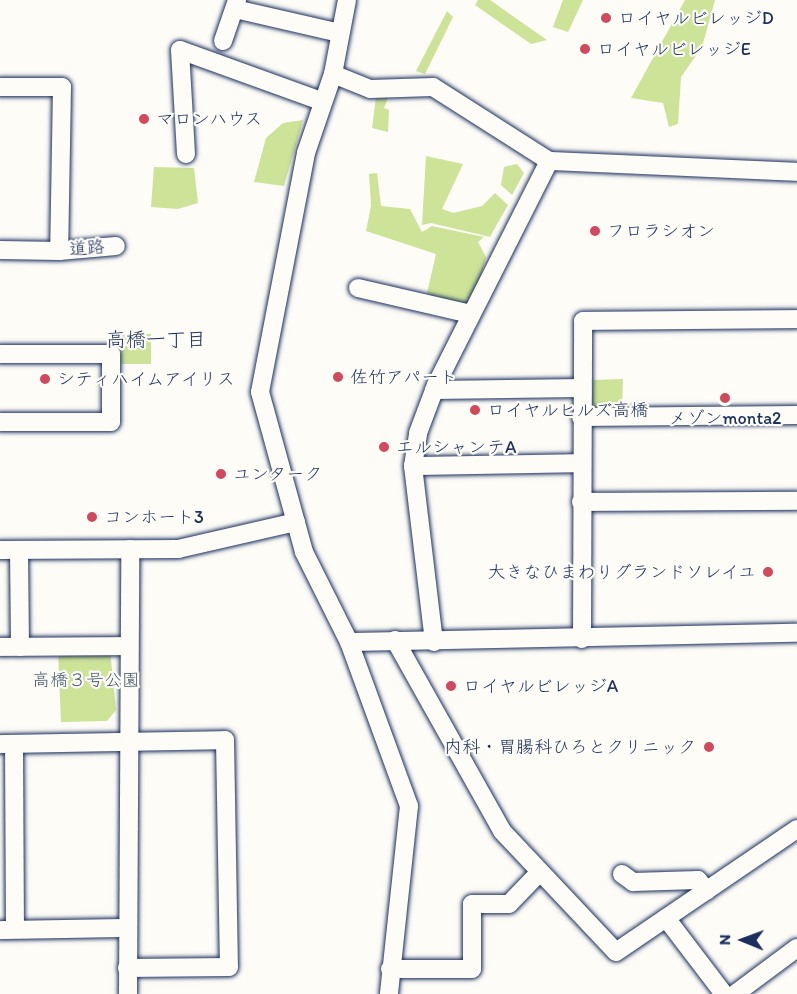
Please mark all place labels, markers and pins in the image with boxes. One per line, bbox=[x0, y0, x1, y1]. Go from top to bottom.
place label: ロイヤルビレッジD bbox=[618, 7, 774, 29]
marker: ロイヤルビレッジD bbox=[599, 11, 613, 25]
place label: ロイヤルビレッジE bbox=[597, 38, 751, 60]
marker: ロイヤルビレッジE bbox=[578, 42, 592, 56]
place label: マロンハウス bbox=[156, 108, 264, 130]
marker: マロンハウス bbox=[137, 112, 151, 126]
place label: フロラシオン bbox=[607, 220, 715, 242]
marker: フロラシオン bbox=[588, 224, 602, 238]
place label: 佐竹アパート bbox=[350, 366, 458, 388]
place label: シティハイムアイリス bbox=[57, 368, 237, 390]
marker: 佐竹アパート bbox=[331, 370, 345, 384]
marker: シティハイムアイリス bbox=[38, 372, 52, 386]
marker: メゾンmonta2 bbox=[718, 391, 732, 405]
place label: ロイヤルヒルズ高橋 bbox=[487, 399, 649, 421]
marker: ロイヤルヒルズ高橋 bbox=[468, 403, 482, 417]
place label: メゾンmonta2 bbox=[669, 407, 781, 429]
place label: エルシャンテA bbox=[396, 436, 516, 458]
marker: エルシャンテA bbox=[377, 440, 391, 454]
place label: ユンターク bbox=[233, 463, 323, 485]
marker: ユンターク bbox=[214, 467, 228, 481]
place label: コンホート3 bbox=[104, 506, 204, 528]
marker: コンホート3 bbox=[85, 510, 99, 524]
place label: 大きなひまわりグランドソレイユ bbox=[486, 561, 756, 583]
marker: 大きなひまわりグランドソレイユ bbox=[761, 565, 775, 579]
place label: ロイヤルビレッジA bbox=[463, 675, 619, 697]
marker: ロイヤルビレッジA bbox=[444, 679, 458, 693]
place label: 内科・胃腸科ひろとクリニック bbox=[444, 736, 696, 758]
marker: 内科・胃腸科ひろとクリニック bbox=[700, 738, 718, 756]

